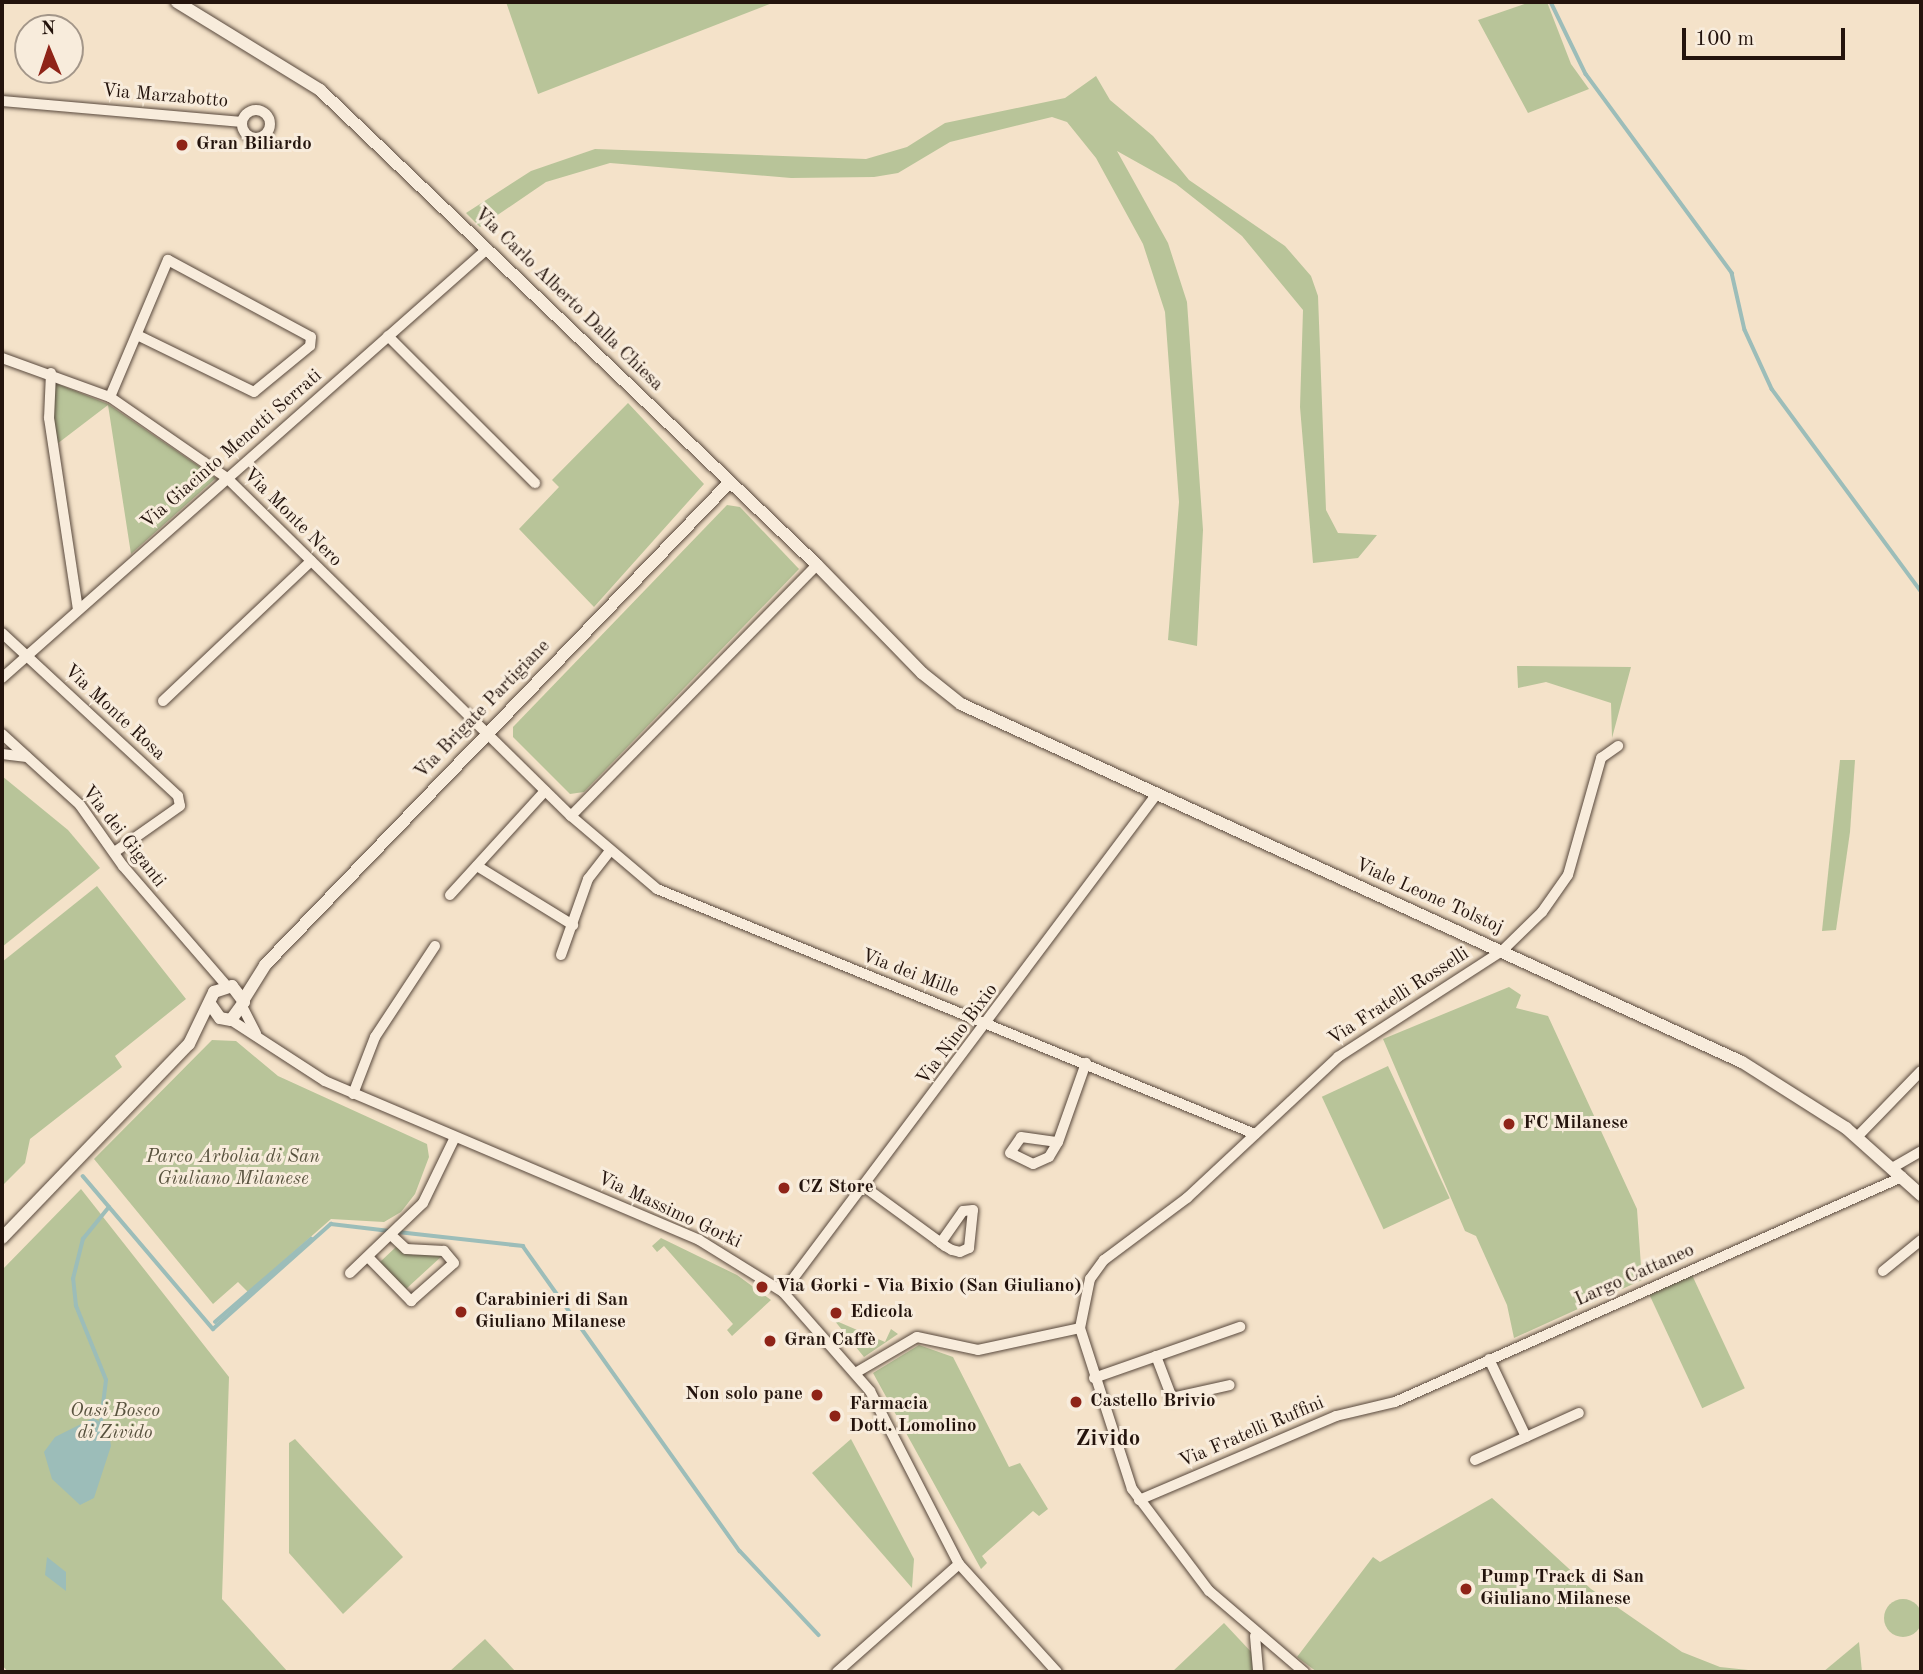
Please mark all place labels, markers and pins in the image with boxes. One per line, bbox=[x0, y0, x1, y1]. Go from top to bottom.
place label: Gran Biliardo bbox=[196, 134, 312, 156]
marker: Gran Biliardo bbox=[174, 137, 190, 153]
place label: FC Milanese bbox=[1523, 1113, 1628, 1135]
marker: FC Milanese bbox=[1501, 1116, 1517, 1132]
place label: CZ Store bbox=[798, 1177, 874, 1199]
marker: CZ Store bbox=[776, 1180, 792, 1196]
place label: Via Gorki - Via Bixio (San Giuliano) bbox=[776, 1276, 1081, 1298]
marker: Via Gorki - Via Bixio (San Giuliano) bbox=[754, 1279, 770, 1295]
place label: Carabinieri di San Giuliano Milanese bbox=[475, 1290, 628, 1334]
place label: Edicola bbox=[850, 1302, 913, 1324]
marker: Carabinieri di San Giuliano Milanese bbox=[453, 1304, 469, 1320]
marker: Edicola bbox=[828, 1305, 844, 1321]
place label: Gran Caffè bbox=[784, 1330, 876, 1352]
marker: Gran Caffè bbox=[762, 1333, 778, 1349]
place label: Non solo pane bbox=[685, 1384, 803, 1406]
marker: Non solo pane bbox=[809, 1387, 825, 1403]
place label: Castello Brivio bbox=[1090, 1391, 1215, 1413]
place label: Farmacia Dott. Lomolino bbox=[849, 1394, 977, 1438]
marker: Castello Brivio bbox=[1068, 1394, 1084, 1410]
marker: Farmacia Dott. Lomolino bbox=[827, 1408, 843, 1424]
place label: Pump Track di San Giuliano Milanese bbox=[1480, 1567, 1644, 1611]
marker: Pump Track di San Giuliano Milanese bbox=[1458, 1581, 1474, 1597]

